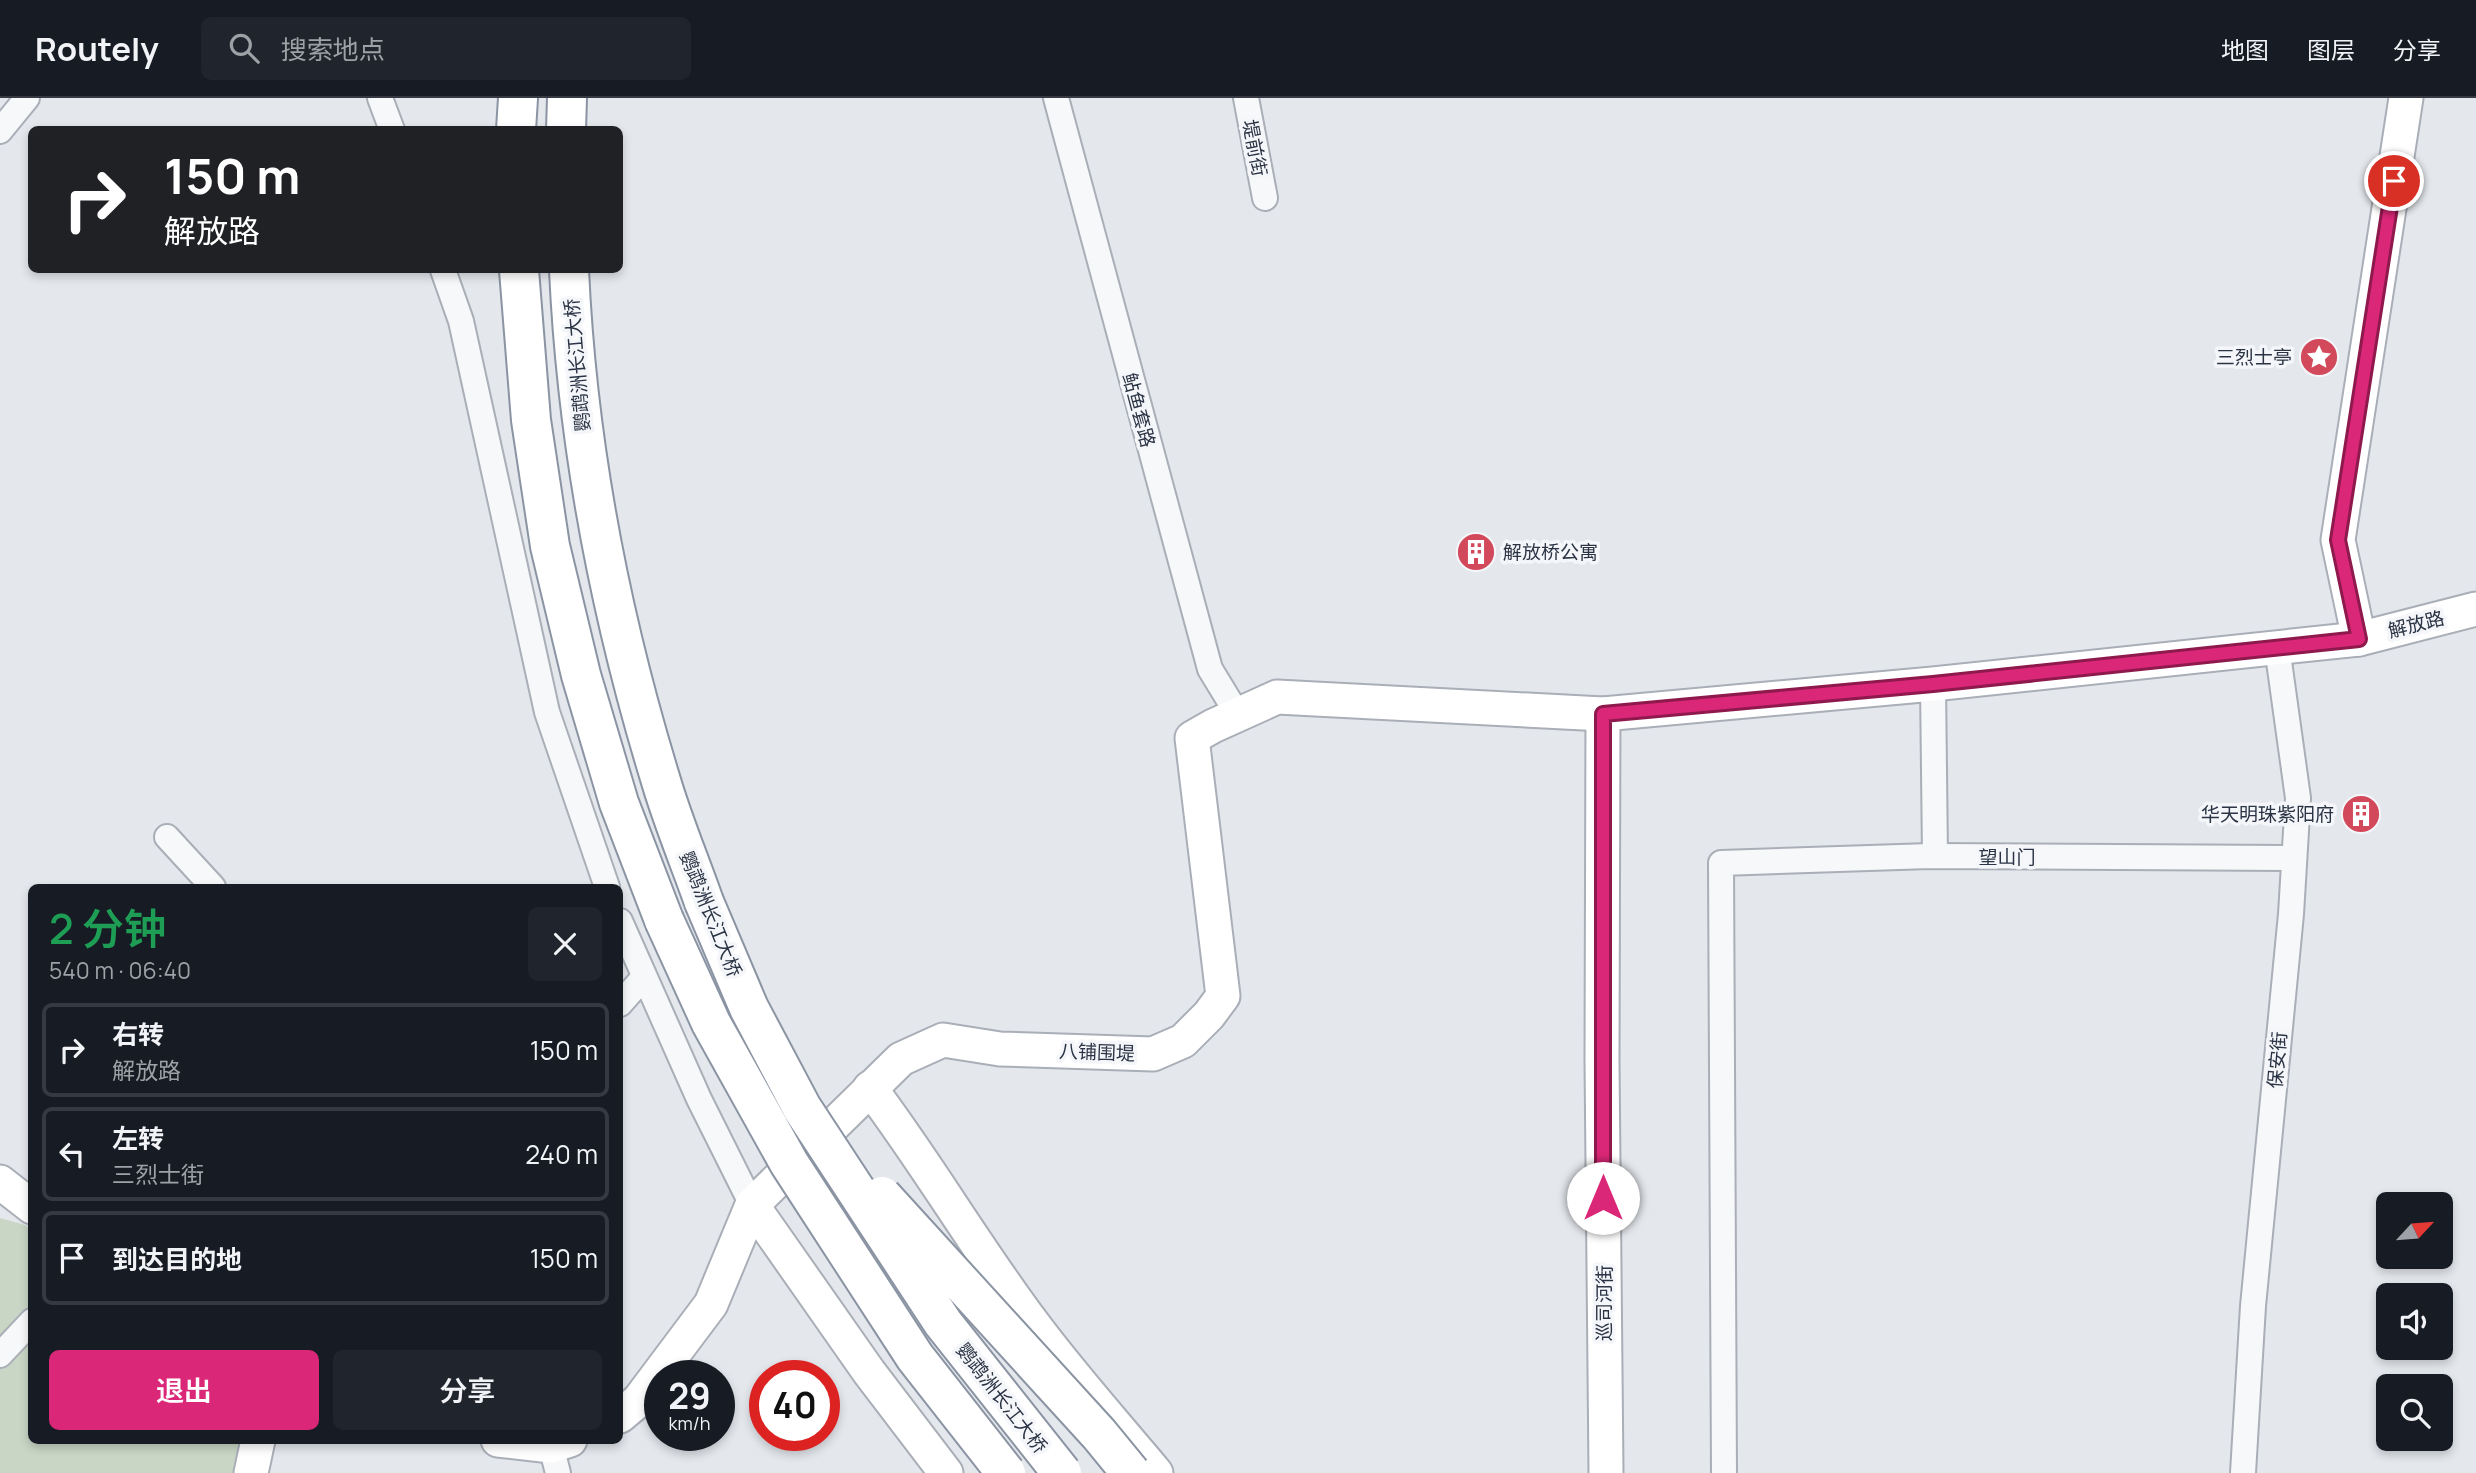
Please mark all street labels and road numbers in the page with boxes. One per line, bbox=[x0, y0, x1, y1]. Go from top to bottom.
street label: 堤前街 bbox=[1237, 118, 1273, 178]
street label: 鹦鹉洲长江大桥 bbox=[558, 298, 596, 432]
street label: 鲇鱼套路 bbox=[1117, 370, 1161, 450]
street label: 解放路 bbox=[2385, 604, 2447, 644]
street label: 望山门 bbox=[1978, 844, 2036, 870]
street label: 鹦鹉洲长江大桥 bbox=[674, 847, 748, 981]
street label: 保安街 bbox=[2262, 1030, 2292, 1090]
street label: 八铺围堤 bbox=[1059, 1038, 1135, 1066]
street label: 巡司河街 bbox=[1591, 1265, 1617, 1341]
street label: 鹦鹉洲长江大桥 bbox=[951, 1338, 1053, 1458]

